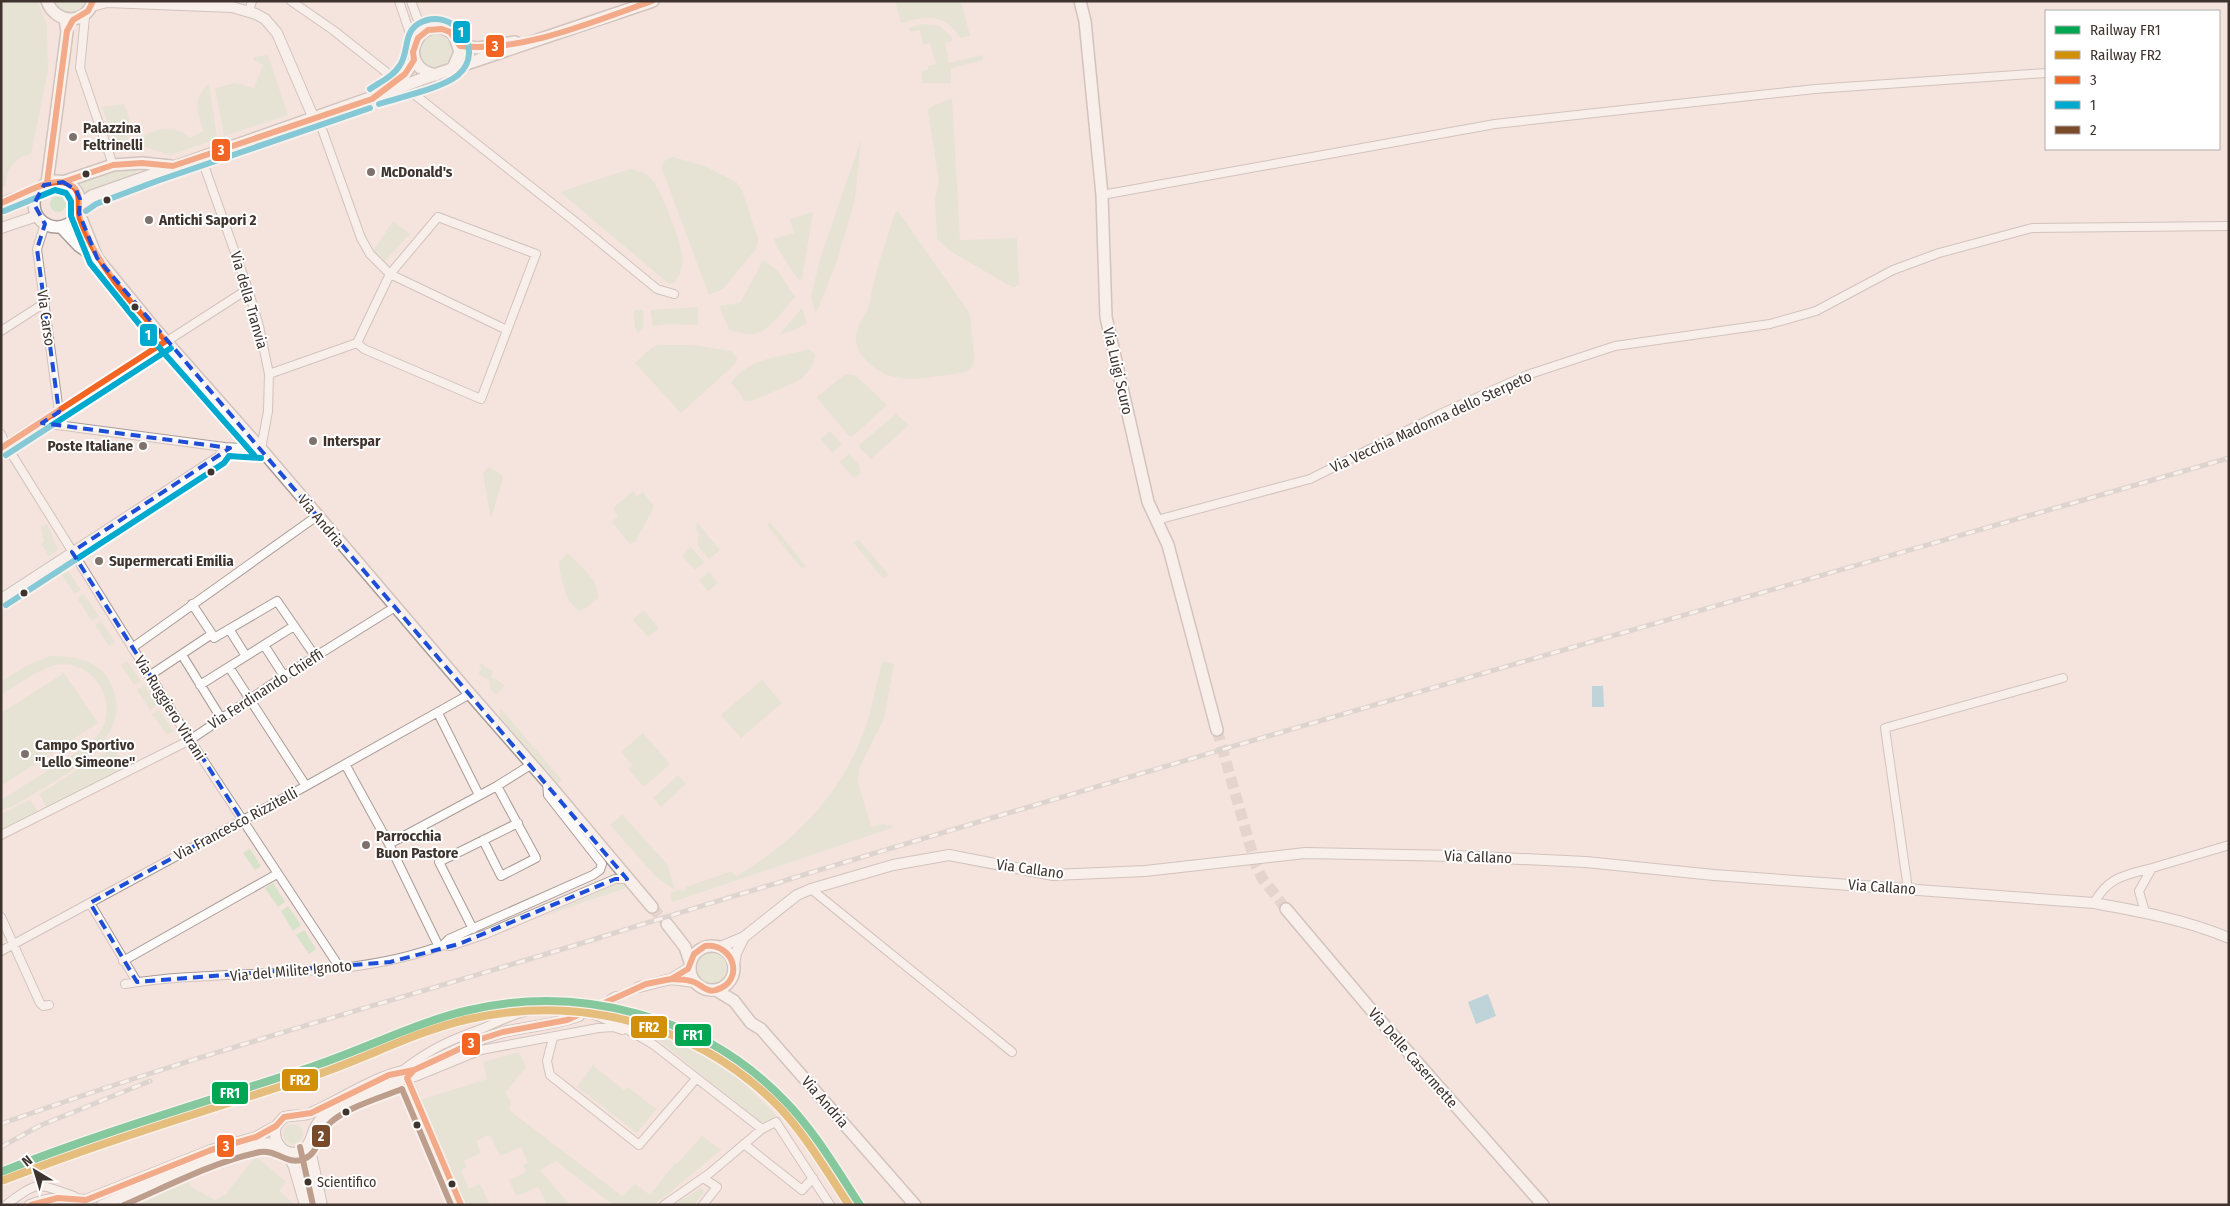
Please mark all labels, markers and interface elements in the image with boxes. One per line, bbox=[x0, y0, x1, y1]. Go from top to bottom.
legend bbox=[2045, 10, 2220, 150]
line badge: 1 bbox=[452, 20, 471, 44]
text: Railway FR1 bbox=[2090, 21, 2161, 39]
text: 1 bbox=[458, 24, 464, 41]
line badge: 3 bbox=[485, 34, 505, 58]
text: 3 bbox=[491, 38, 499, 55]
text: Railway FR2 bbox=[2090, 46, 2162, 64]
text: 3 bbox=[2090, 71, 2097, 89]
text: 1 bbox=[2090, 96, 2096, 114]
place label: Palazzina Feltrinelli bbox=[83, 119, 143, 154]
text: 2 bbox=[2090, 121, 2097, 139]
marker: Palazzina Feltrinelli bbox=[67, 131, 79, 143]
line badge: 3 bbox=[211, 138, 231, 162]
text: 3 bbox=[217, 142, 225, 159]
place label: McDonald's bbox=[381, 163, 453, 181]
marker: McDonald's bbox=[365, 166, 377, 178]
unlabelled marker bbox=[81, 169, 91, 179]
unlabelled marker bbox=[102, 195, 112, 205]
place label: Antichi Sapori 2 bbox=[158, 211, 256, 229]
marker: Antichi Sapori 2 bbox=[143, 214, 155, 226]
street label: Via della Tranvia bbox=[226, 249, 272, 351]
street label: Via Carso bbox=[33, 289, 59, 347]
unlabelled marker bbox=[130, 302, 140, 312]
line badge: 1 bbox=[139, 323, 158, 347]
street label: Via Luigi Scuro bbox=[1099, 326, 1137, 416]
text: 1 bbox=[145, 327, 151, 344]
street label: Via Vecchia Madonna dello Sterpeto bbox=[1327, 367, 1535, 477]
place label: Interspar bbox=[323, 432, 381, 450]
marker: Interspar bbox=[307, 435, 319, 447]
place label: Poste Italiane bbox=[48, 437, 133, 455]
marker: Poste Italiane bbox=[137, 440, 149, 452]
unlabelled marker bbox=[206, 467, 216, 477]
street label: Via Andria bbox=[294, 491, 348, 551]
place label: Supermercati Emilia bbox=[109, 552, 234, 570]
marker: Supermercati Emilia bbox=[93, 555, 105, 567]
unlabelled marker bbox=[19, 588, 29, 598]
street label: Via Ferdinando Chieffi bbox=[205, 645, 327, 733]
street label: Via Ruggiero Vitrani bbox=[131, 652, 209, 764]
place label: Campo Sportivo "Lello Simeone" bbox=[35, 736, 135, 771]
marker: Campo Sportivo "Lello Simeone" bbox=[19, 748, 31, 760]
street label: Via Francesco Rizzitelli bbox=[171, 784, 301, 864]
place label: Parrocchia Buon Pastore bbox=[376, 827, 459, 862]
marker: Parrocchia Buon Pastore bbox=[360, 839, 372, 851]
street label: Via Callano bbox=[1444, 847, 1512, 867]
street label: Via Callano bbox=[995, 855, 1065, 883]
street label: Via Callano bbox=[1847, 876, 1917, 898]
street label: Via del Milite Ignoto bbox=[229, 957, 353, 985]
street label: Via Delle Casermette bbox=[1365, 1004, 1461, 1112]
line badge: FR2 bbox=[630, 1015, 668, 1039]
text: FR2 bbox=[639, 1019, 660, 1036]
line badge: FR1 bbox=[674, 1023, 712, 1047]
text: FR1 bbox=[683, 1027, 703, 1044]
line badge: 3 bbox=[461, 1032, 481, 1056]
text: 3 bbox=[467, 1035, 475, 1052]
line badge: FR2 bbox=[281, 1068, 319, 1092]
text: FR2 bbox=[290, 1072, 311, 1089]
street label: Via Andria bbox=[798, 1073, 852, 1131]
line badge: FR1 bbox=[211, 1081, 249, 1105]
text: FR1 bbox=[220, 1085, 240, 1102]
unlabelled marker bbox=[341, 1107, 351, 1117]
unlabelled marker bbox=[412, 1120, 422, 1130]
line badge: 2 bbox=[311, 1124, 331, 1148]
text: 2 bbox=[317, 1128, 325, 1145]
line badge: 3 bbox=[216, 1134, 235, 1158]
text: 3 bbox=[222, 1138, 230, 1155]
north arrow bbox=[10, 1146, 60, 1196]
text: N bbox=[19, 1152, 36, 1170]
place label: Scientifico bbox=[317, 1174, 376, 1191]
marker: Scientifico bbox=[303, 1177, 313, 1187]
unlabelled marker bbox=[447, 1179, 457, 1189]

